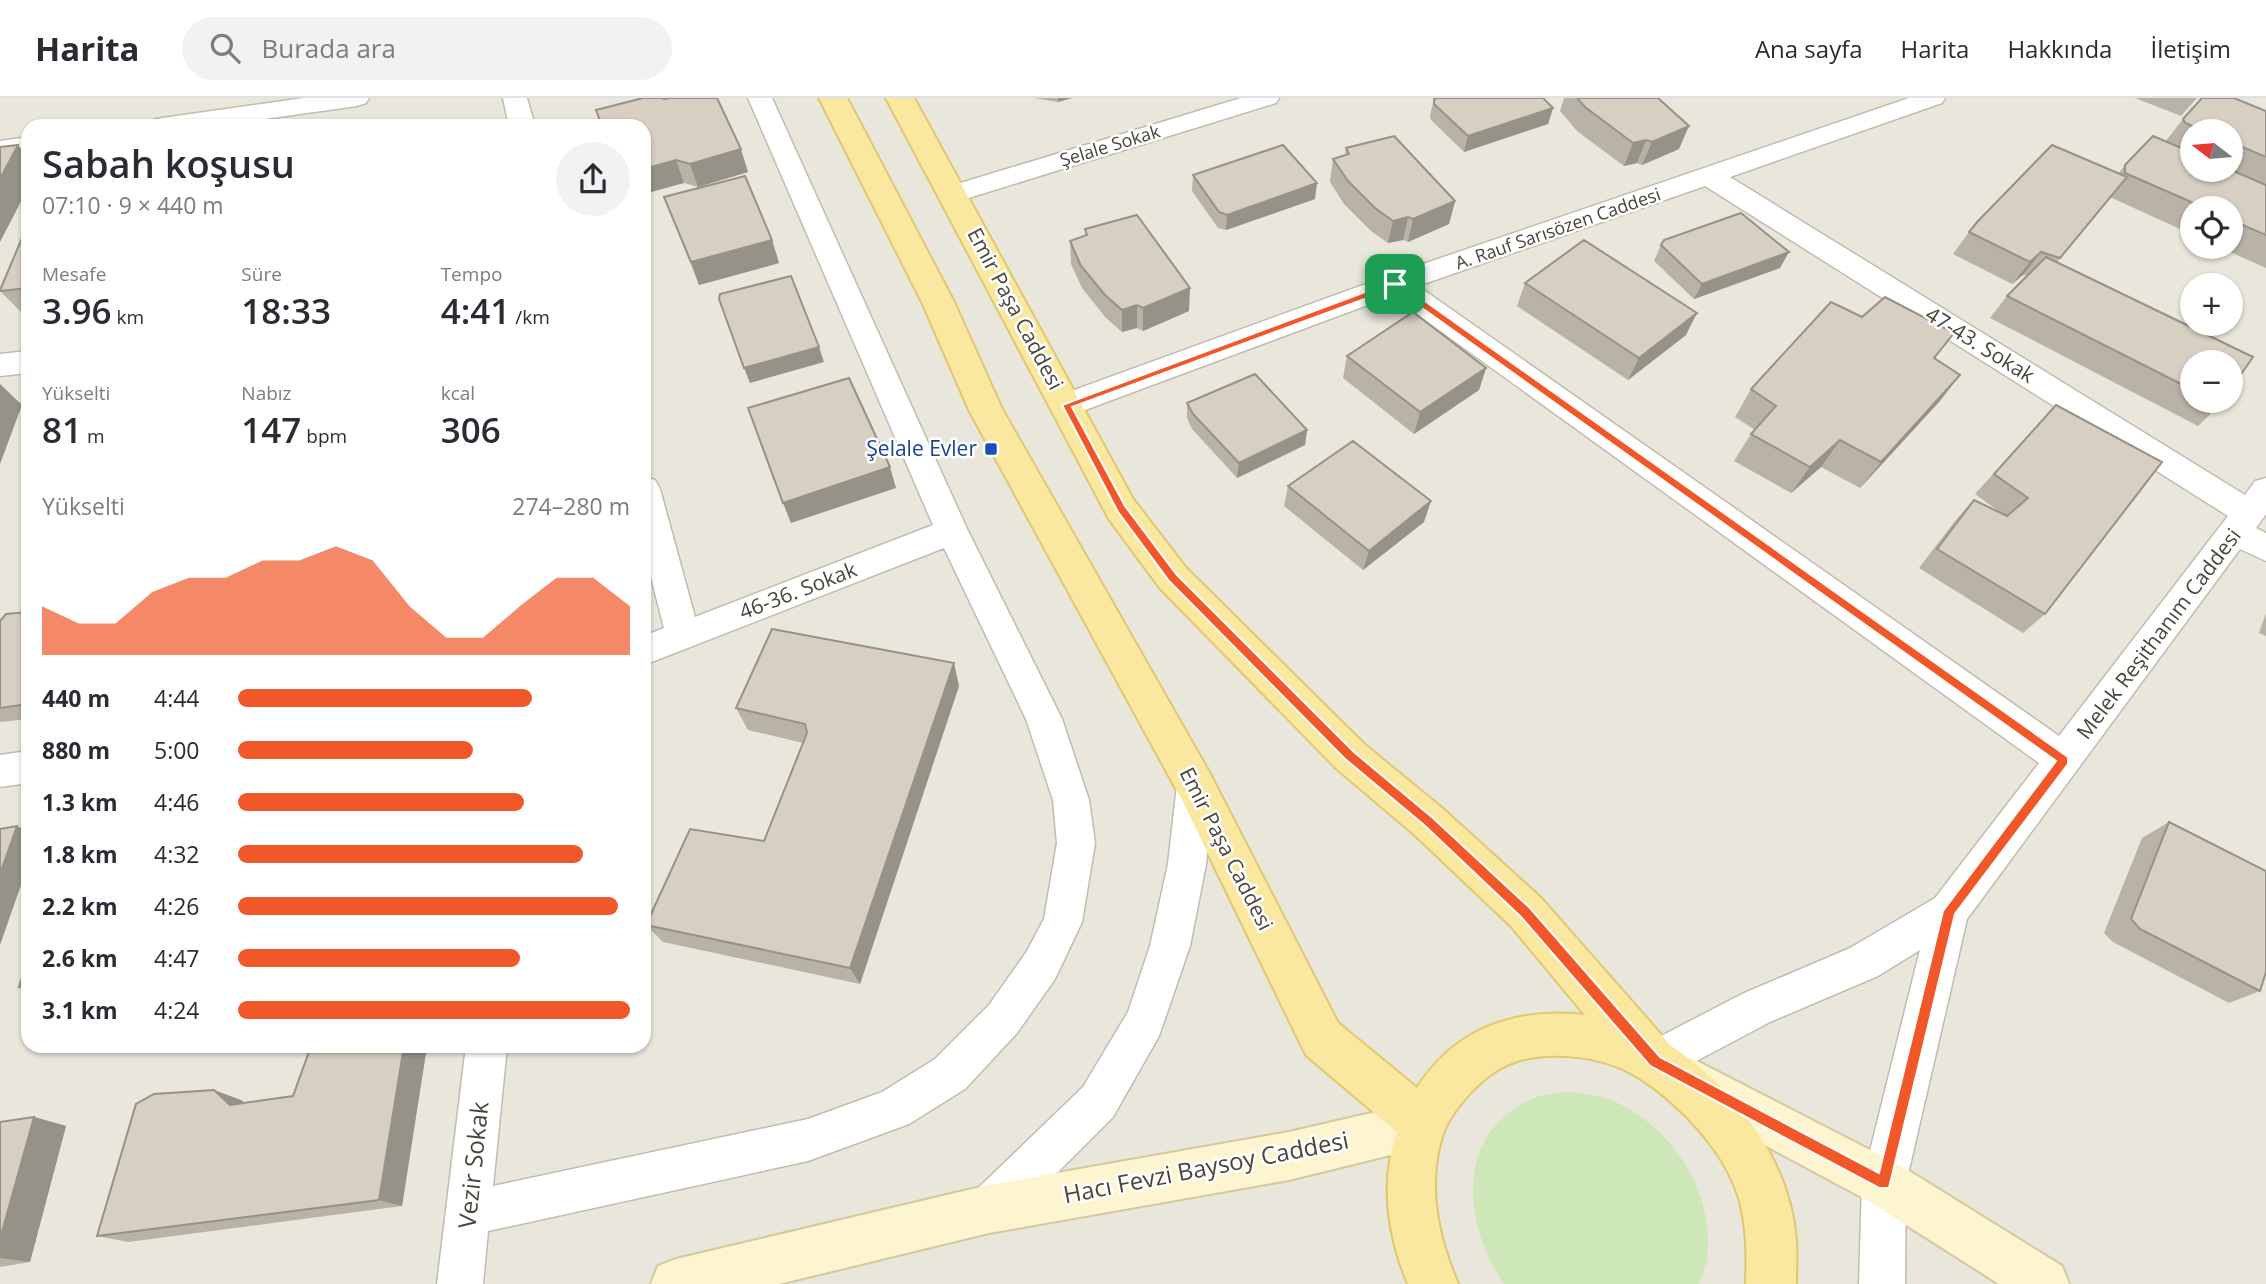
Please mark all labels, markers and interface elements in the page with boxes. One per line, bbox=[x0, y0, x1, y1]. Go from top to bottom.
search box bbox=[182, 17, 672, 80]
text: Harita bbox=[35, 26, 140, 71]
icon: search bbox=[206, 29, 244, 67]
text: Burada ara bbox=[262, 30, 396, 66]
text: Ana sayfa bbox=[1755, 32, 1863, 65]
text: Harita bbox=[1901, 32, 1969, 65]
text: Hakkında bbox=[2007, 32, 2112, 65]
text: İletişim bbox=[2150, 32, 2231, 65]
street label: Şelale Sokak bbox=[1057, 118, 1163, 172]
north arrow bbox=[2180, 119, 2244, 182]
map controls bbox=[2180, 119, 2243, 413]
text: Sabah koşusu bbox=[42, 137, 295, 189]
button: share bbox=[556, 142, 630, 216]
street label: A. Rauf Sarısözen Caddesi bbox=[1452, 182, 1664, 275]
text: 07:10 · 9 × 440 m bbox=[42, 189, 224, 221]
button: locate bbox=[2180, 196, 2243, 259]
street label: Emir Paşa Caddesi bbox=[961, 223, 1070, 394]
pin bbox=[1365, 254, 1425, 314]
text: Mesafe bbox=[42, 261, 106, 287]
text: Süre bbox=[241, 261, 282, 287]
text: Tempo bbox=[441, 261, 502, 287]
icon: arrive bbox=[1376, 265, 1414, 303]
button: + bbox=[2180, 273, 2243, 336]
text: 3.96 bbox=[42, 287, 112, 334]
text: 18:33 bbox=[241, 287, 331, 334]
text: 4:41 bbox=[441, 287, 510, 334]
street label: 47-43. Sokak bbox=[1921, 300, 2040, 389]
text: km bbox=[112, 304, 144, 330]
text: /km bbox=[510, 304, 550, 330]
button: − bbox=[2180, 350, 2243, 413]
text: Yükselti bbox=[42, 380, 110, 406]
text: Nabız bbox=[241, 380, 292, 406]
text: kcal bbox=[441, 380, 475, 406]
text: 81 bbox=[42, 406, 82, 453]
text: 147 bbox=[241, 406, 301, 453]
text: 306 bbox=[441, 406, 501, 453]
text: m bbox=[82, 423, 105, 449]
text: bpm bbox=[301, 423, 347, 449]
place label: Şelale Evler bbox=[866, 434, 977, 462]
marker: Şelale Evler bbox=[983, 441, 999, 457]
text: Yükselti bbox=[42, 490, 125, 522]
text: 274–280 m bbox=[512, 490, 630, 522]
street label: Melek Reşithanım Caddesi bbox=[2070, 522, 2247, 745]
street label: 46-36. Sokak bbox=[735, 555, 860, 625]
text: 440 m bbox=[42, 682, 110, 714]
text: 4:44 bbox=[154, 682, 200, 714]
text: 880 m bbox=[42, 734, 110, 766]
text: 5:00 bbox=[154, 734, 200, 766]
street label: Emir Paşa Caddesi bbox=[1174, 762, 1280, 935]
text: 1.3 km bbox=[42, 786, 118, 818]
text: 4:46 bbox=[154, 786, 200, 818]
text: 1.8 km bbox=[42, 838, 118, 870]
text: 4:32 bbox=[154, 838, 200, 870]
text: 2.2 km bbox=[42, 890, 118, 922]
text: 4:26 bbox=[154, 890, 200, 922]
text: 2.6 km bbox=[42, 942, 118, 974]
text: 4:47 bbox=[154, 942, 200, 974]
text: 3.1 km bbox=[42, 994, 118, 1026]
text: 4:24 bbox=[154, 994, 200, 1026]
street label: Vezir Sokak bbox=[449, 1099, 496, 1230]
street label: Hacı Fevzi Baysoy Caddesi bbox=[1060, 1123, 1351, 1210]

